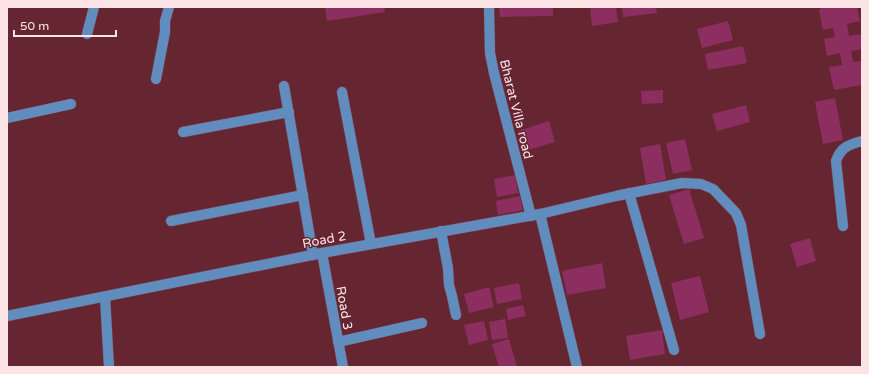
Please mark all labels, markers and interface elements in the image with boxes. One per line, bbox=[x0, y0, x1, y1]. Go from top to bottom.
scale bar bbox=[14, 12, 116, 38]
text: 50 m bbox=[20, 19, 49, 33]
street label: Bharat Villa road bbox=[496, 58, 536, 161]
street label: Road 2 bbox=[301, 228, 347, 252]
street label: Road 3 bbox=[332, 285, 356, 331]

